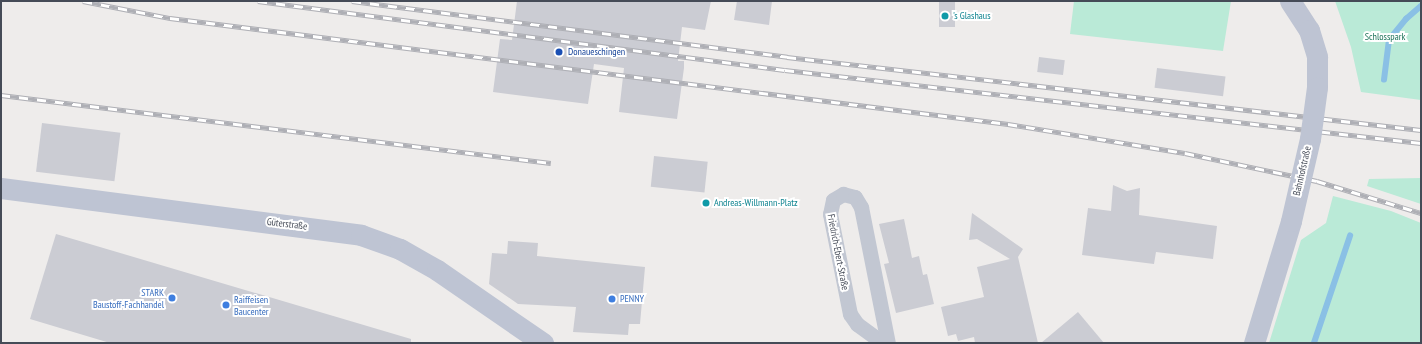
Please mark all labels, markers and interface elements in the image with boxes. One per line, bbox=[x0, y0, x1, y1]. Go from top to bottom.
place label: 's Glashaus bbox=[953, 10, 991, 22]
marker: 's Glashaus bbox=[940, 11, 950, 21]
park label: Schlosspark bbox=[1365, 31, 1405, 43]
marker: Donaueschingen bbox=[553, 46, 565, 58]
place label: Donaueschingen bbox=[568, 46, 625, 58]
street label: Bahnhofstraße bbox=[1290, 145, 1314, 197]
place label: Andreas-Willmann-Platz bbox=[714, 197, 797, 209]
marker: Andreas-Willmann-Platz bbox=[701, 198, 711, 208]
street label: Friedrich-Ebert-Straße bbox=[825, 213, 851, 291]
street label: Güterstraße bbox=[266, 216, 308, 232]
place label: STARK Baustoff-Fachhandel bbox=[93, 286, 164, 310]
marker: STARK Baustoff-Fachhandel bbox=[167, 293, 177, 303]
place label: Raiffeisen Baucenter bbox=[234, 293, 268, 316]
place label: PENNY bbox=[620, 293, 644, 305]
marker: PENNY bbox=[607, 294, 617, 304]
marker: Raiffeisen Baucenter bbox=[221, 300, 231, 310]

